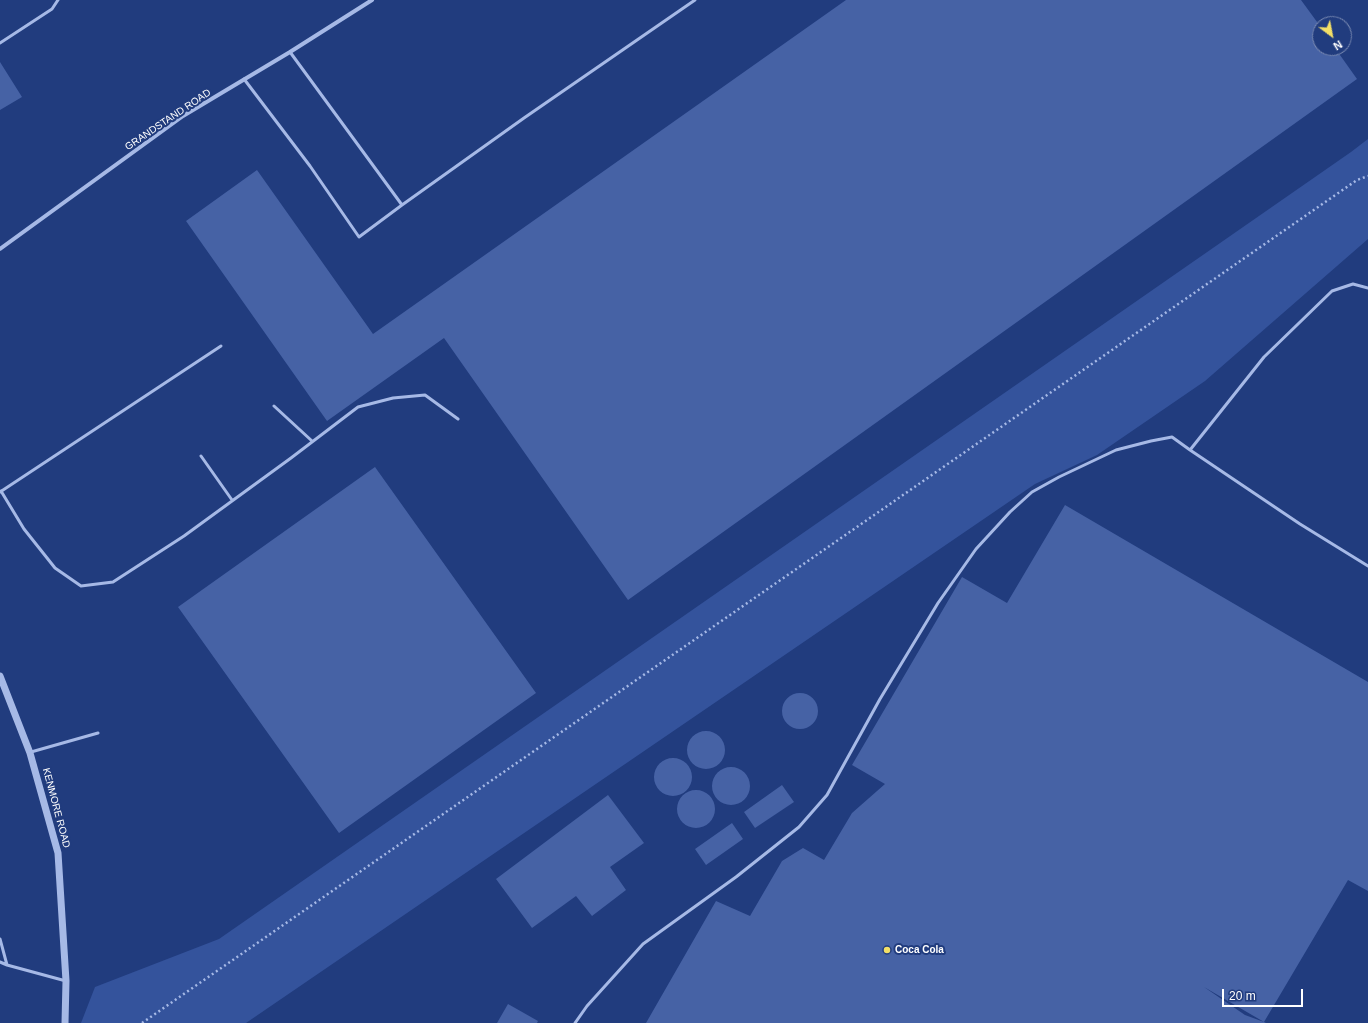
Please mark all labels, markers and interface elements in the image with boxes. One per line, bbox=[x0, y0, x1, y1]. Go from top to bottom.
north arrow bbox=[1312, 16, 1352, 56]
text: N bbox=[1331, 38, 1344, 53]
street label: GRANDSTAND ROAD bbox=[123, 87, 213, 153]
street label: KENMORE ROAD bbox=[40, 767, 72, 849]
place label: Coca Cola bbox=[895, 944, 944, 956]
marker: Coca Cola bbox=[882, 945, 892, 955]
scale bar bbox=[1224, 981, 1305, 1007]
text: 20 m bbox=[1229, 989, 1256, 1003]

